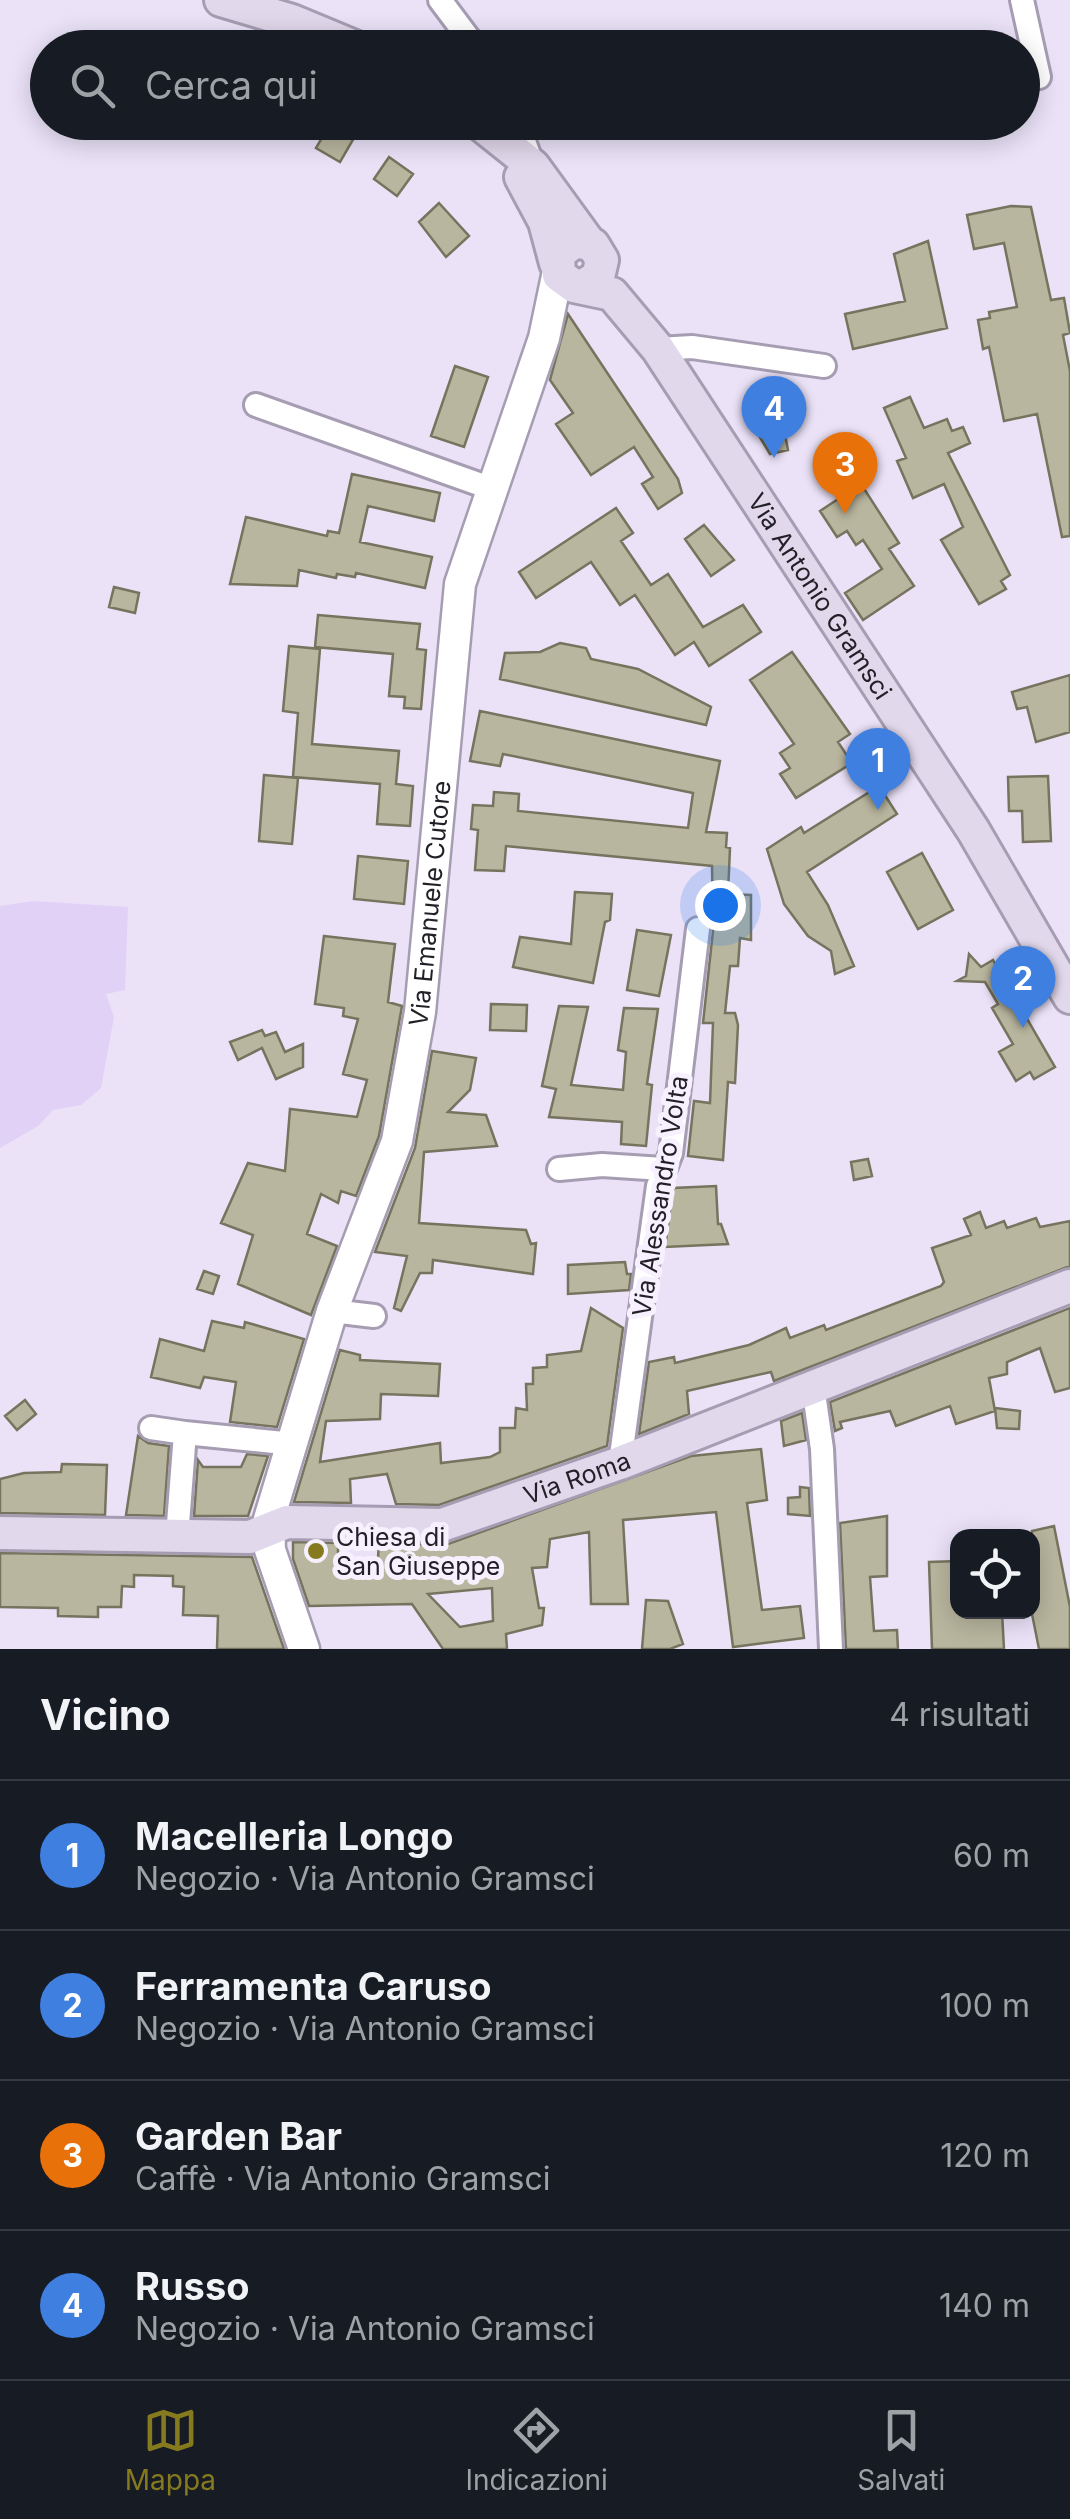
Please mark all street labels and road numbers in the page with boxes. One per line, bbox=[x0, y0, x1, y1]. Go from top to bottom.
street label: Via Antonio Gramsci bbox=[742, 488, 898, 705]
street label: Via Emanuele Cutore bbox=[403, 779, 457, 1029]
street label: Via Alessandro Volta bbox=[626, 1073, 694, 1319]
street label: Via Roma bbox=[520, 1445, 635, 1510]

